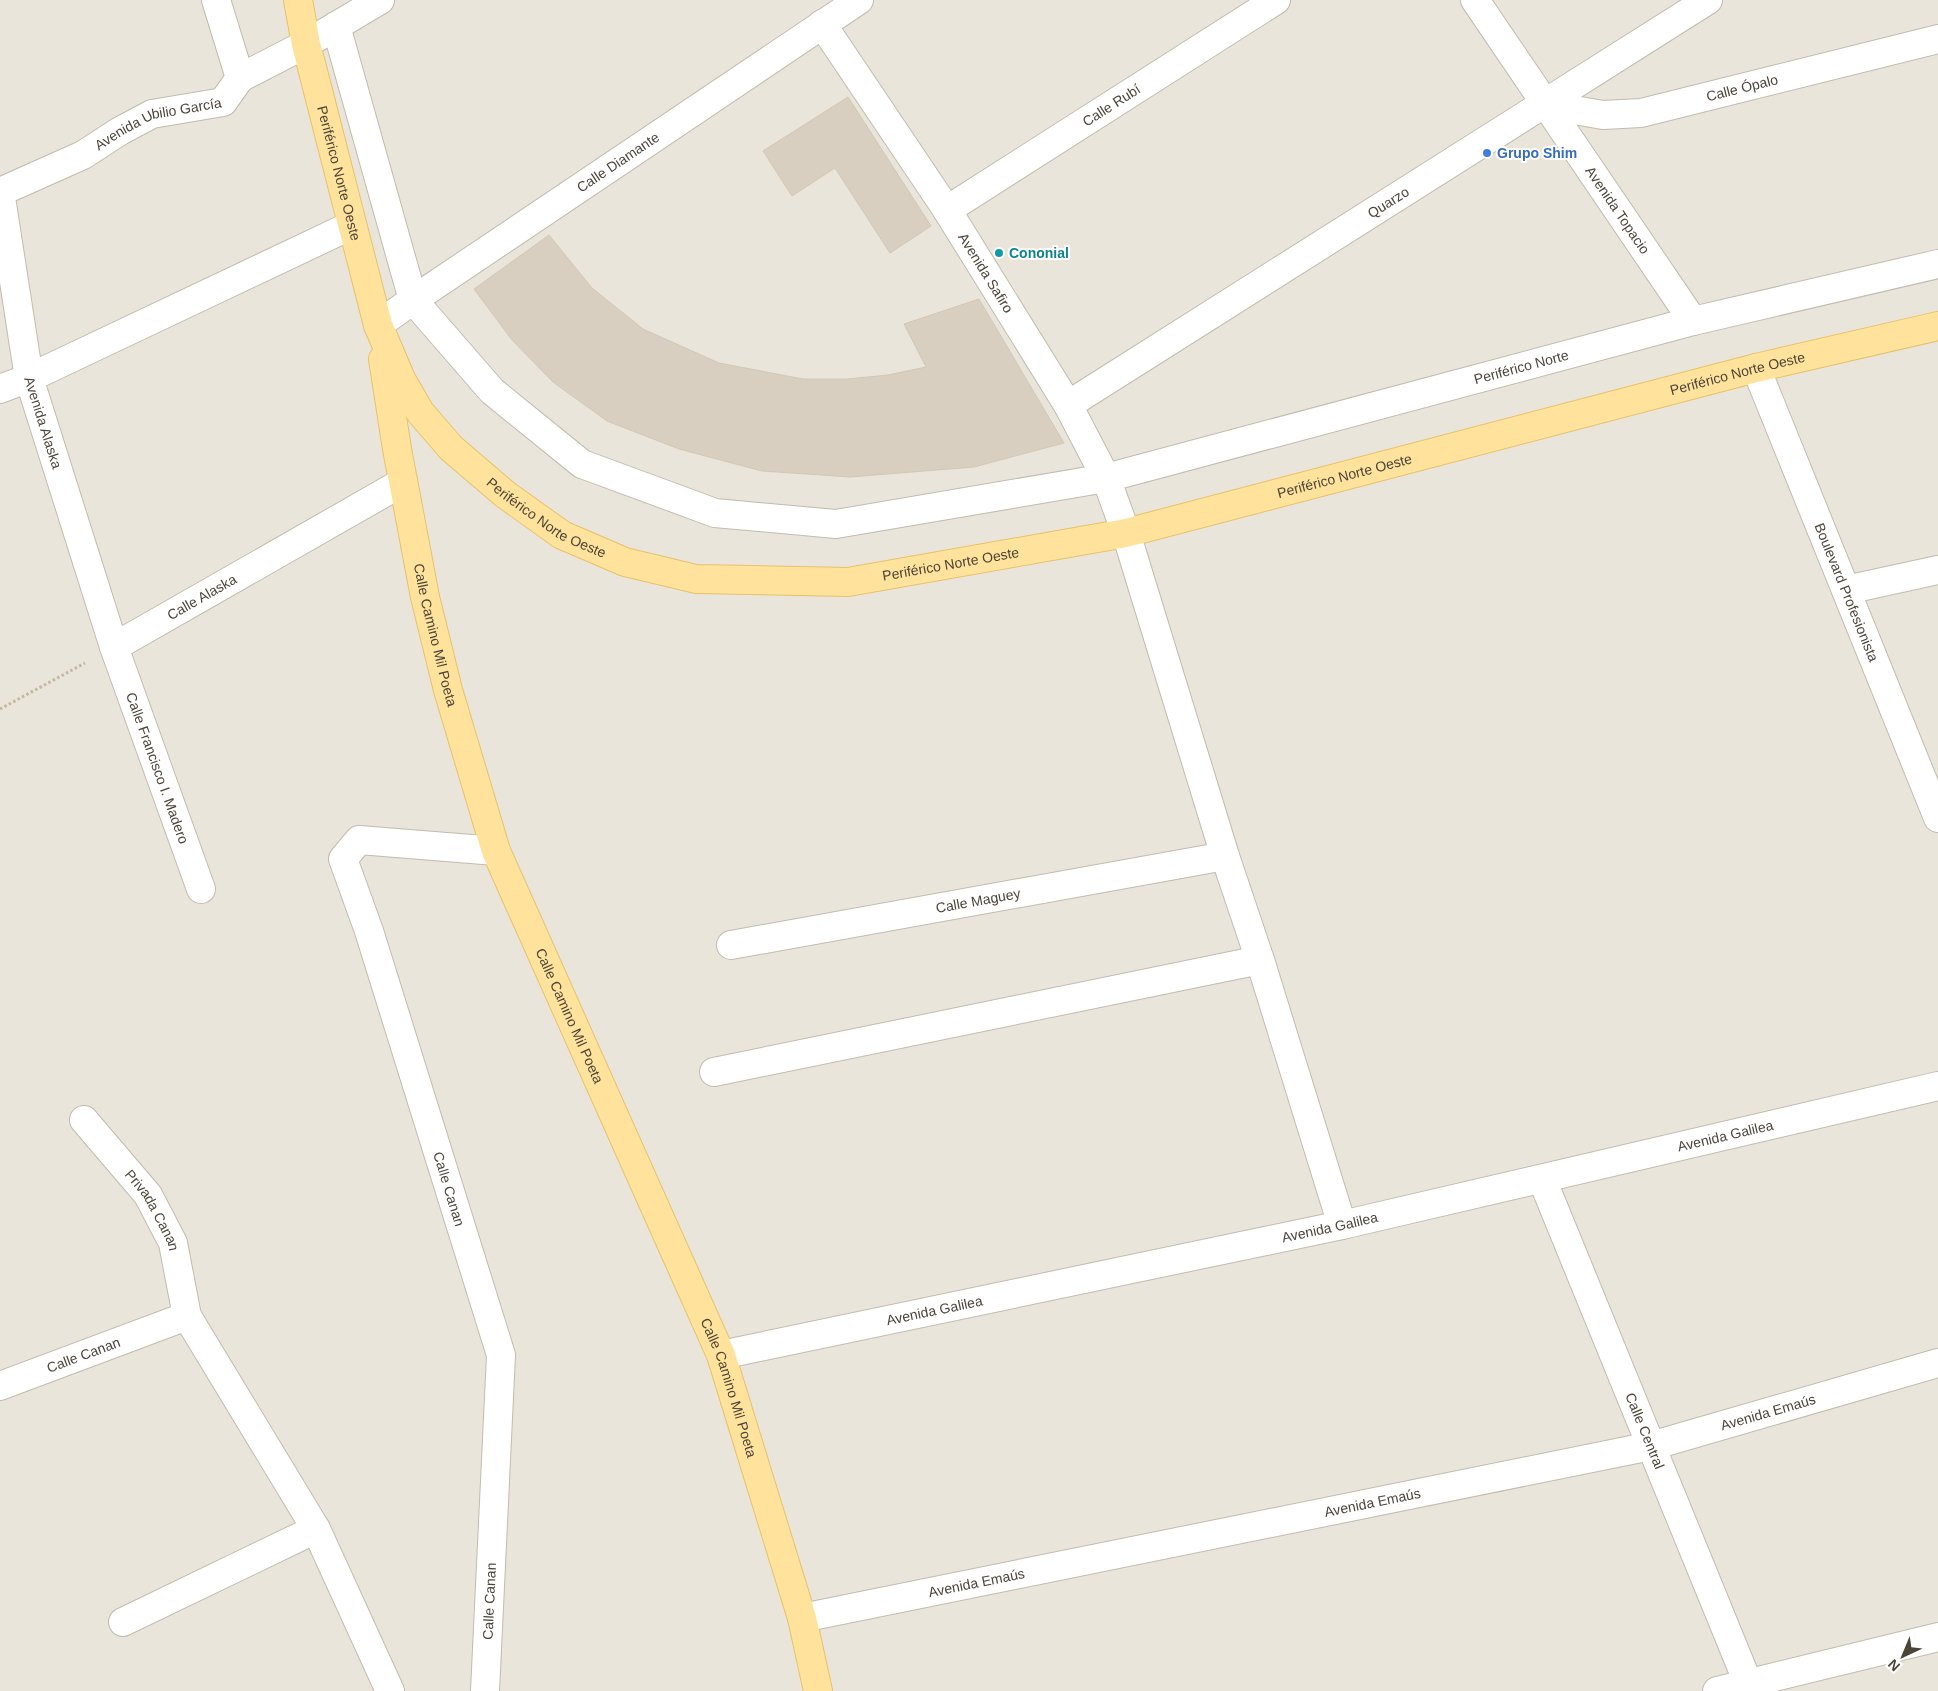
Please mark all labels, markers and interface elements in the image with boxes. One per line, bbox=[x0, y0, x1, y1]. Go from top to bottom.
street label: Calle Ópalo bbox=[1705, 71, 1780, 104]
street label: Calle Rubí bbox=[1079, 81, 1143, 129]
street label: Avenida Ubilio García bbox=[92, 94, 223, 153]
street label: Periférico Norte Oeste bbox=[314, 104, 364, 242]
street label: Calle Diamante bbox=[574, 129, 662, 196]
place label: Grupo Shim bbox=[1497, 145, 1577, 161]
marker: Grupo Shim bbox=[1481, 147, 1493, 159]
street label: Avenida Topacio bbox=[1582, 163, 1653, 257]
street label: Quarzo bbox=[1365, 183, 1412, 221]
street label: Avenida Safiro bbox=[955, 230, 1017, 316]
place label: Cononial bbox=[1009, 245, 1069, 261]
marker: Cononial bbox=[993, 247, 1005, 259]
street label: Periférico Norte bbox=[1472, 347, 1571, 387]
street label: Periférico Norte Oeste bbox=[1668, 349, 1807, 398]
street label: Avenida Alaska bbox=[21, 375, 65, 471]
street label: Periférico Norte Oeste bbox=[1275, 450, 1414, 501]
street label: Periférico Norte Oeste bbox=[484, 474, 609, 561]
street label: Boulevard Profesionista bbox=[1812, 521, 1882, 664]
street label: Periférico Norte Oeste bbox=[881, 544, 1020, 584]
street label: Calle Camino Mil Poeta bbox=[411, 562, 461, 709]
street label: Calle Alaska bbox=[164, 571, 239, 623]
street label: Calle Francisco I. Madero bbox=[123, 690, 192, 846]
street label: Calle Maguey bbox=[934, 885, 1022, 916]
street label: Calle Camino Mil Poeta bbox=[532, 946, 607, 1086]
street label: Avenida Galilea bbox=[1676, 1117, 1775, 1155]
street label: Calle Canan bbox=[430, 1150, 468, 1228]
street label: Privada Canan bbox=[122, 1166, 182, 1252]
street label: Avenida Galilea bbox=[1280, 1209, 1380, 1245]
street label: Avenida Galilea bbox=[885, 1292, 984, 1328]
street label: Calle Camino Mil Poeta bbox=[698, 1315, 760, 1460]
street label: Calle Canan bbox=[44, 1334, 122, 1376]
street label: Calle Central bbox=[1622, 1390, 1668, 1471]
street label: Avenida Emaús bbox=[1719, 1391, 1817, 1433]
street label: Avenida Emaús bbox=[1323, 1485, 1422, 1520]
street label: Calle Canan bbox=[479, 1562, 499, 1640]
street label: Avenida Emaús bbox=[927, 1565, 1026, 1600]
north arrow bbox=[1878, 1631, 1928, 1681]
text: N bbox=[1885, 1656, 1903, 1675]

